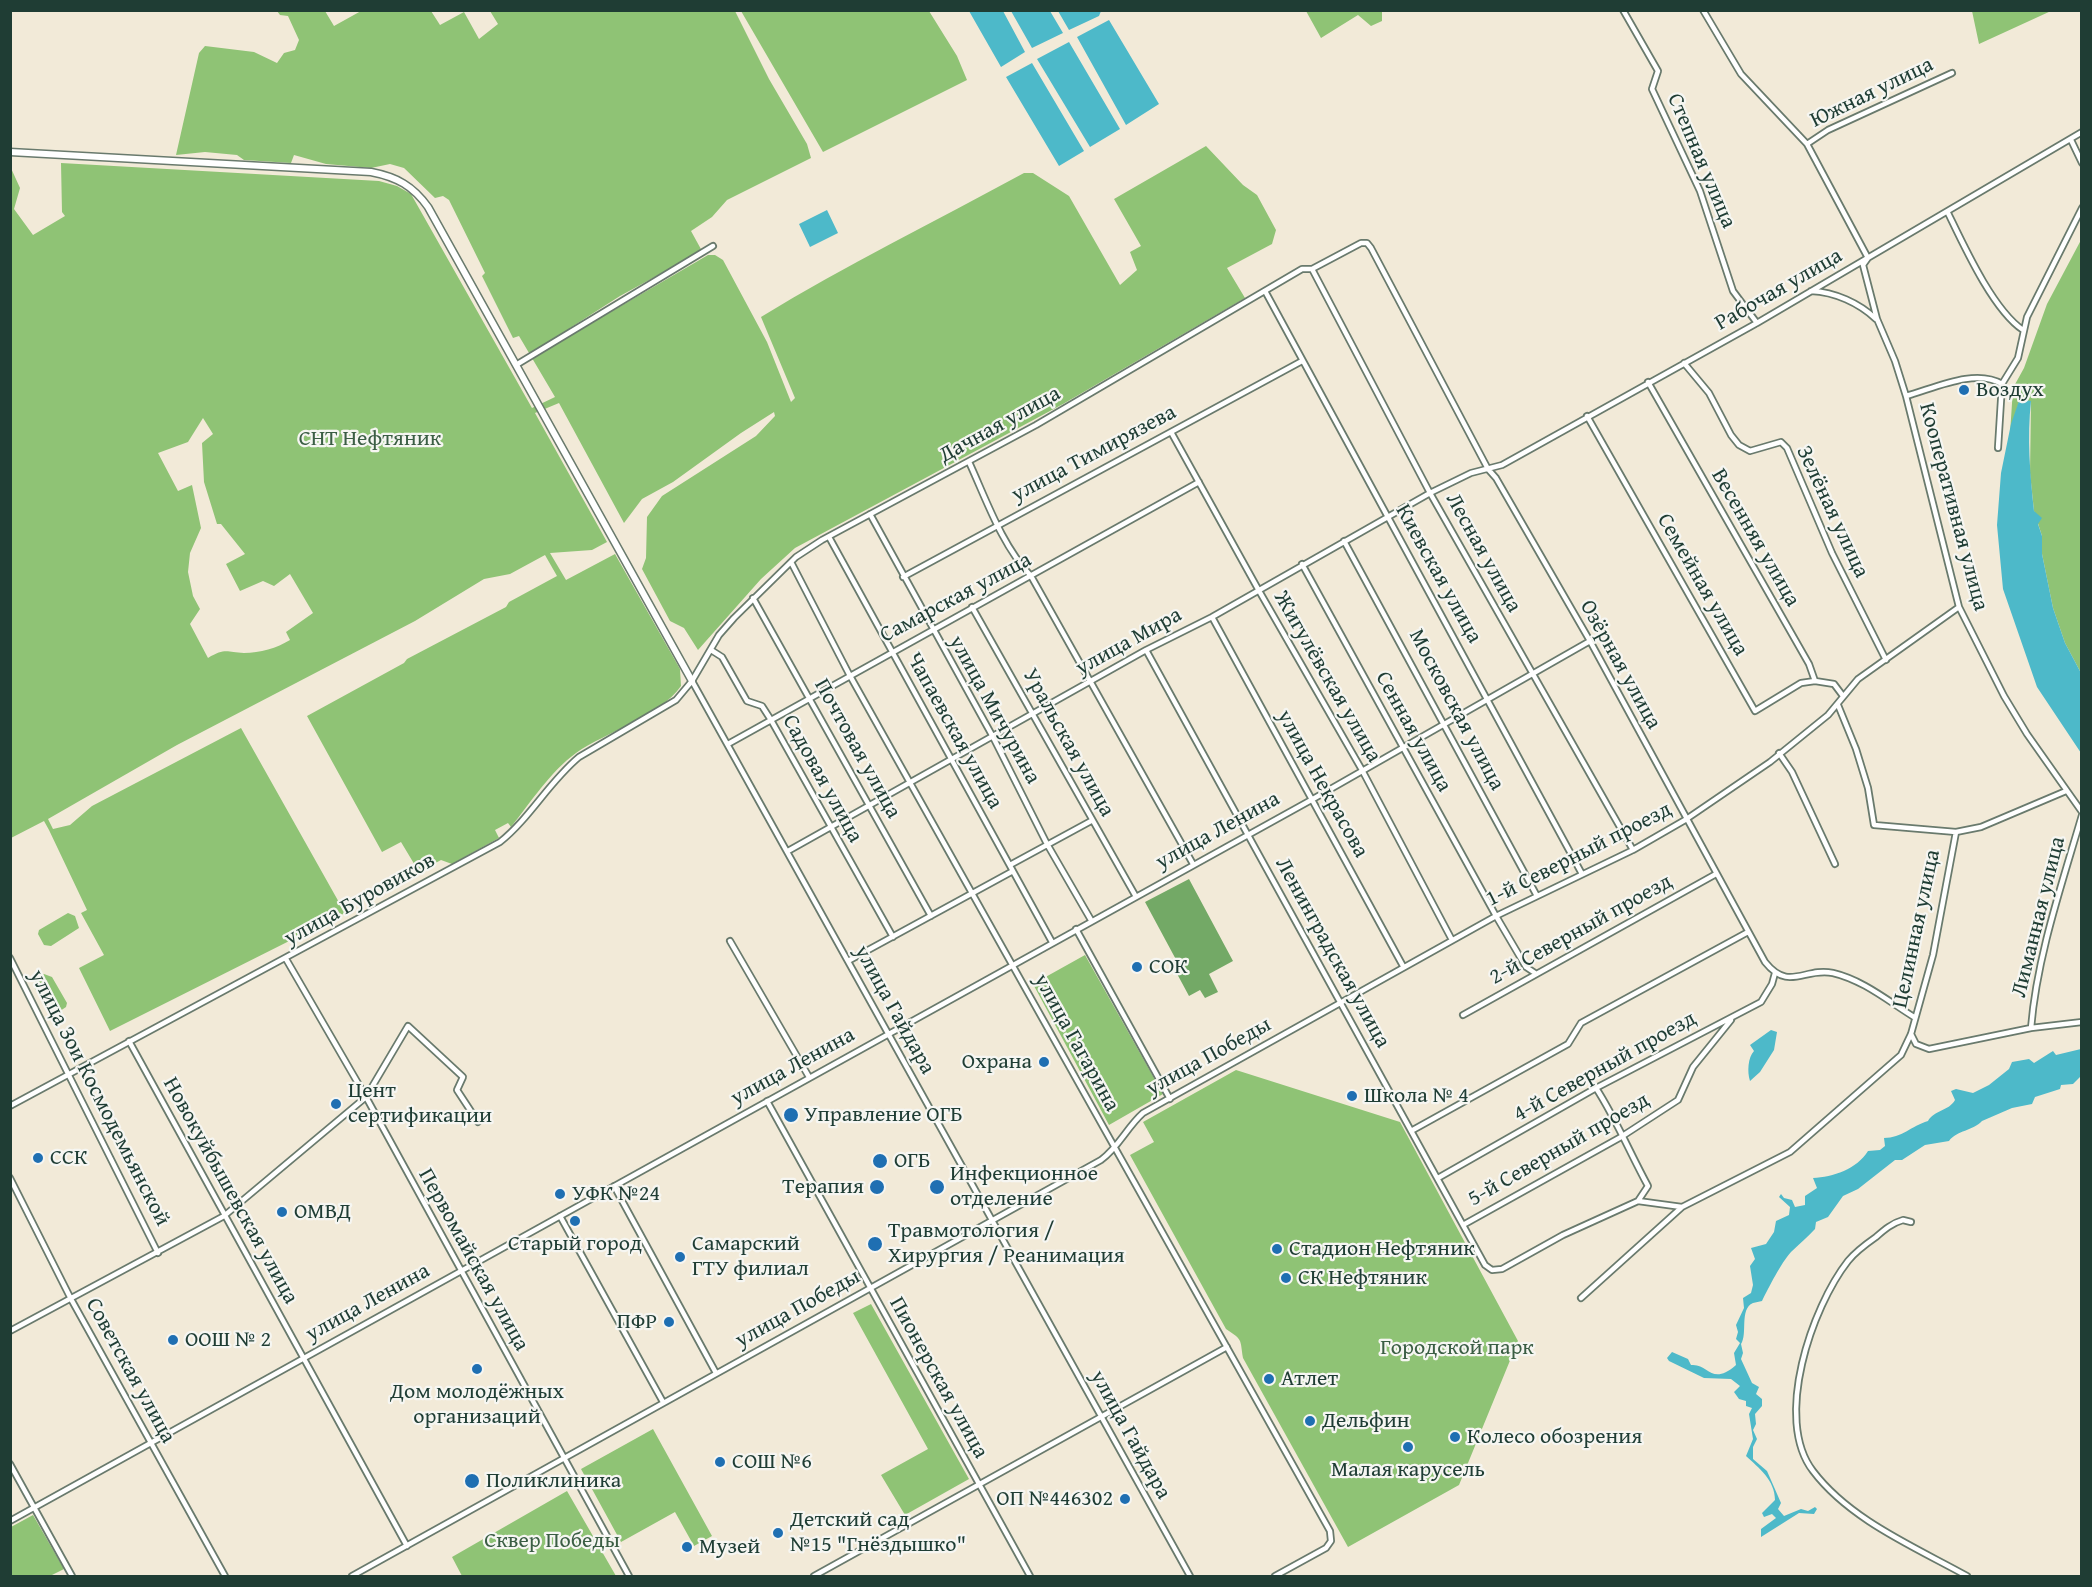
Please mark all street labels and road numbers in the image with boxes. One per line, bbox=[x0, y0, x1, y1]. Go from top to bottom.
street label: Южная улица bbox=[1806, 52, 1938, 134]
street label: Степная улица bbox=[1661, 90, 1741, 232]
street label: Рабочая улица bbox=[1711, 243, 1847, 337]
street label: Дачная улица bbox=[935, 381, 1065, 469]
street label: улица Тимирязева bbox=[1007, 399, 1181, 509]
street label: Кооперативная улица bbox=[1913, 400, 1993, 614]
street label: Зелёная улица bbox=[1790, 442, 1874, 582]
street label: Весенняя улица bbox=[1705, 464, 1805, 612]
street label: Лесная улица bbox=[1439, 489, 1527, 617]
street label: Киевская улица bbox=[1389, 500, 1487, 648]
street label: Семейная улица bbox=[1651, 509, 1753, 661]
street label: Самарская улица bbox=[876, 547, 1036, 649]
street label: Жигулёвская улица bbox=[1267, 587, 1387, 767]
street label: Озёрная улица bbox=[1574, 596, 1666, 734]
street label: улица Мира bbox=[1071, 602, 1187, 682]
street label: Московская улица bbox=[1402, 625, 1510, 795]
street label: улица Мичурина bbox=[942, 631, 1046, 789]
street label: Чапаевская улица bbox=[900, 648, 1008, 814]
street label: Уральская улица bbox=[1016, 664, 1120, 822]
street label: Сенная улица bbox=[1369, 667, 1457, 797]
street label: Почтовая улица bbox=[808, 675, 906, 823]
street label: улица Некрасова bbox=[1270, 705, 1374, 863]
street label: Садовая улица bbox=[776, 710, 868, 848]
street label: улица Ленина bbox=[1151, 786, 1285, 876]
street label: 1-й Северный проезд bbox=[1482, 797, 1676, 913]
street label: Лиманная улица bbox=[2006, 834, 2072, 1000]
street label: Целинная улица bbox=[1887, 847, 1947, 1011]
street label: улица Буровиков bbox=[280, 848, 440, 952]
street label: Ленинградская улица bbox=[1269, 853, 1395, 1053]
street label: 2-й Северный проезд bbox=[1485, 869, 1677, 991]
street label: улица Гайдара bbox=[848, 941, 940, 1079]
street label: улица Зои Космодемьянской bbox=[23, 965, 175, 1231]
street label: улица Гагарина bbox=[1027, 970, 1125, 1116]
street label: 4-й Северный проезд bbox=[1509, 1006, 1701, 1128]
street label: улица Победы bbox=[1142, 1012, 1276, 1102]
street label: улица Ленина bbox=[726, 1022, 860, 1112]
street label: Новокуйбышевская улица bbox=[157, 1073, 303, 1309]
street label: 5-й Северный проезд bbox=[1464, 1087, 1654, 1213]
street label: Первомайская улица bbox=[412, 1164, 534, 1356]
street label: улица Ленина bbox=[301, 1258, 435, 1348]
street label: улица Победы bbox=[731, 1264, 865, 1354]
street label: Пионерская улица bbox=[883, 1293, 993, 1463]
street label: Советская улица bbox=[79, 1294, 181, 1448]
street label: улица Гайдара bbox=[1084, 1366, 1176, 1504]

